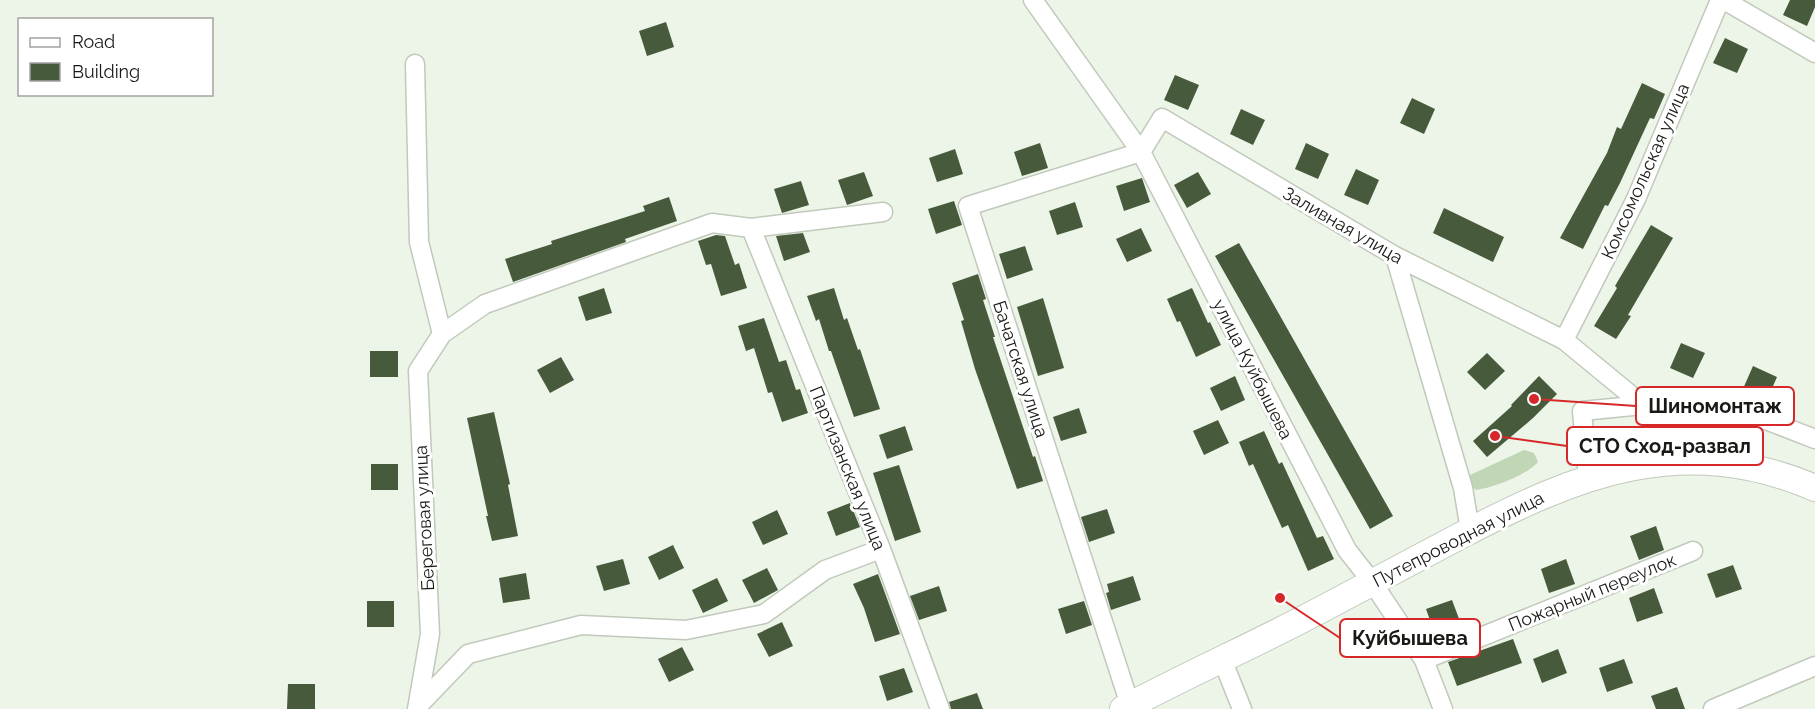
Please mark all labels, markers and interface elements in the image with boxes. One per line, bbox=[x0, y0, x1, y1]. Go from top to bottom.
legend bbox=[18, 18, 213, 96]
text: Road bbox=[72, 31, 115, 52]
text: Building bbox=[72, 61, 140, 82]
street label: Комсомольская улица bbox=[1597, 80, 1693, 262]
street label: Заливная улица bbox=[1279, 182, 1407, 268]
street label: улица Куйбышева bbox=[1209, 296, 1297, 442]
street label: Бачатская улица bbox=[989, 298, 1053, 440]
street label: Партизанская улица bbox=[805, 383, 891, 553]
callout: Шиномонтаж bbox=[1636, 387, 1794, 425]
text: Шиномонтаж bbox=[1648, 394, 1782, 418]
callout: СТО Сход-развал bbox=[1567, 427, 1763, 465]
text: СТО Сход-развал bbox=[1579, 434, 1751, 458]
street label: Береговая улица bbox=[410, 445, 438, 591]
street label: Путепроводная улица bbox=[1369, 487, 1547, 591]
street label: Пожарный переулок bbox=[1505, 549, 1679, 635]
callout: Куйбышева bbox=[1340, 619, 1480, 657]
text: Куйбышева bbox=[1352, 626, 1468, 650]

